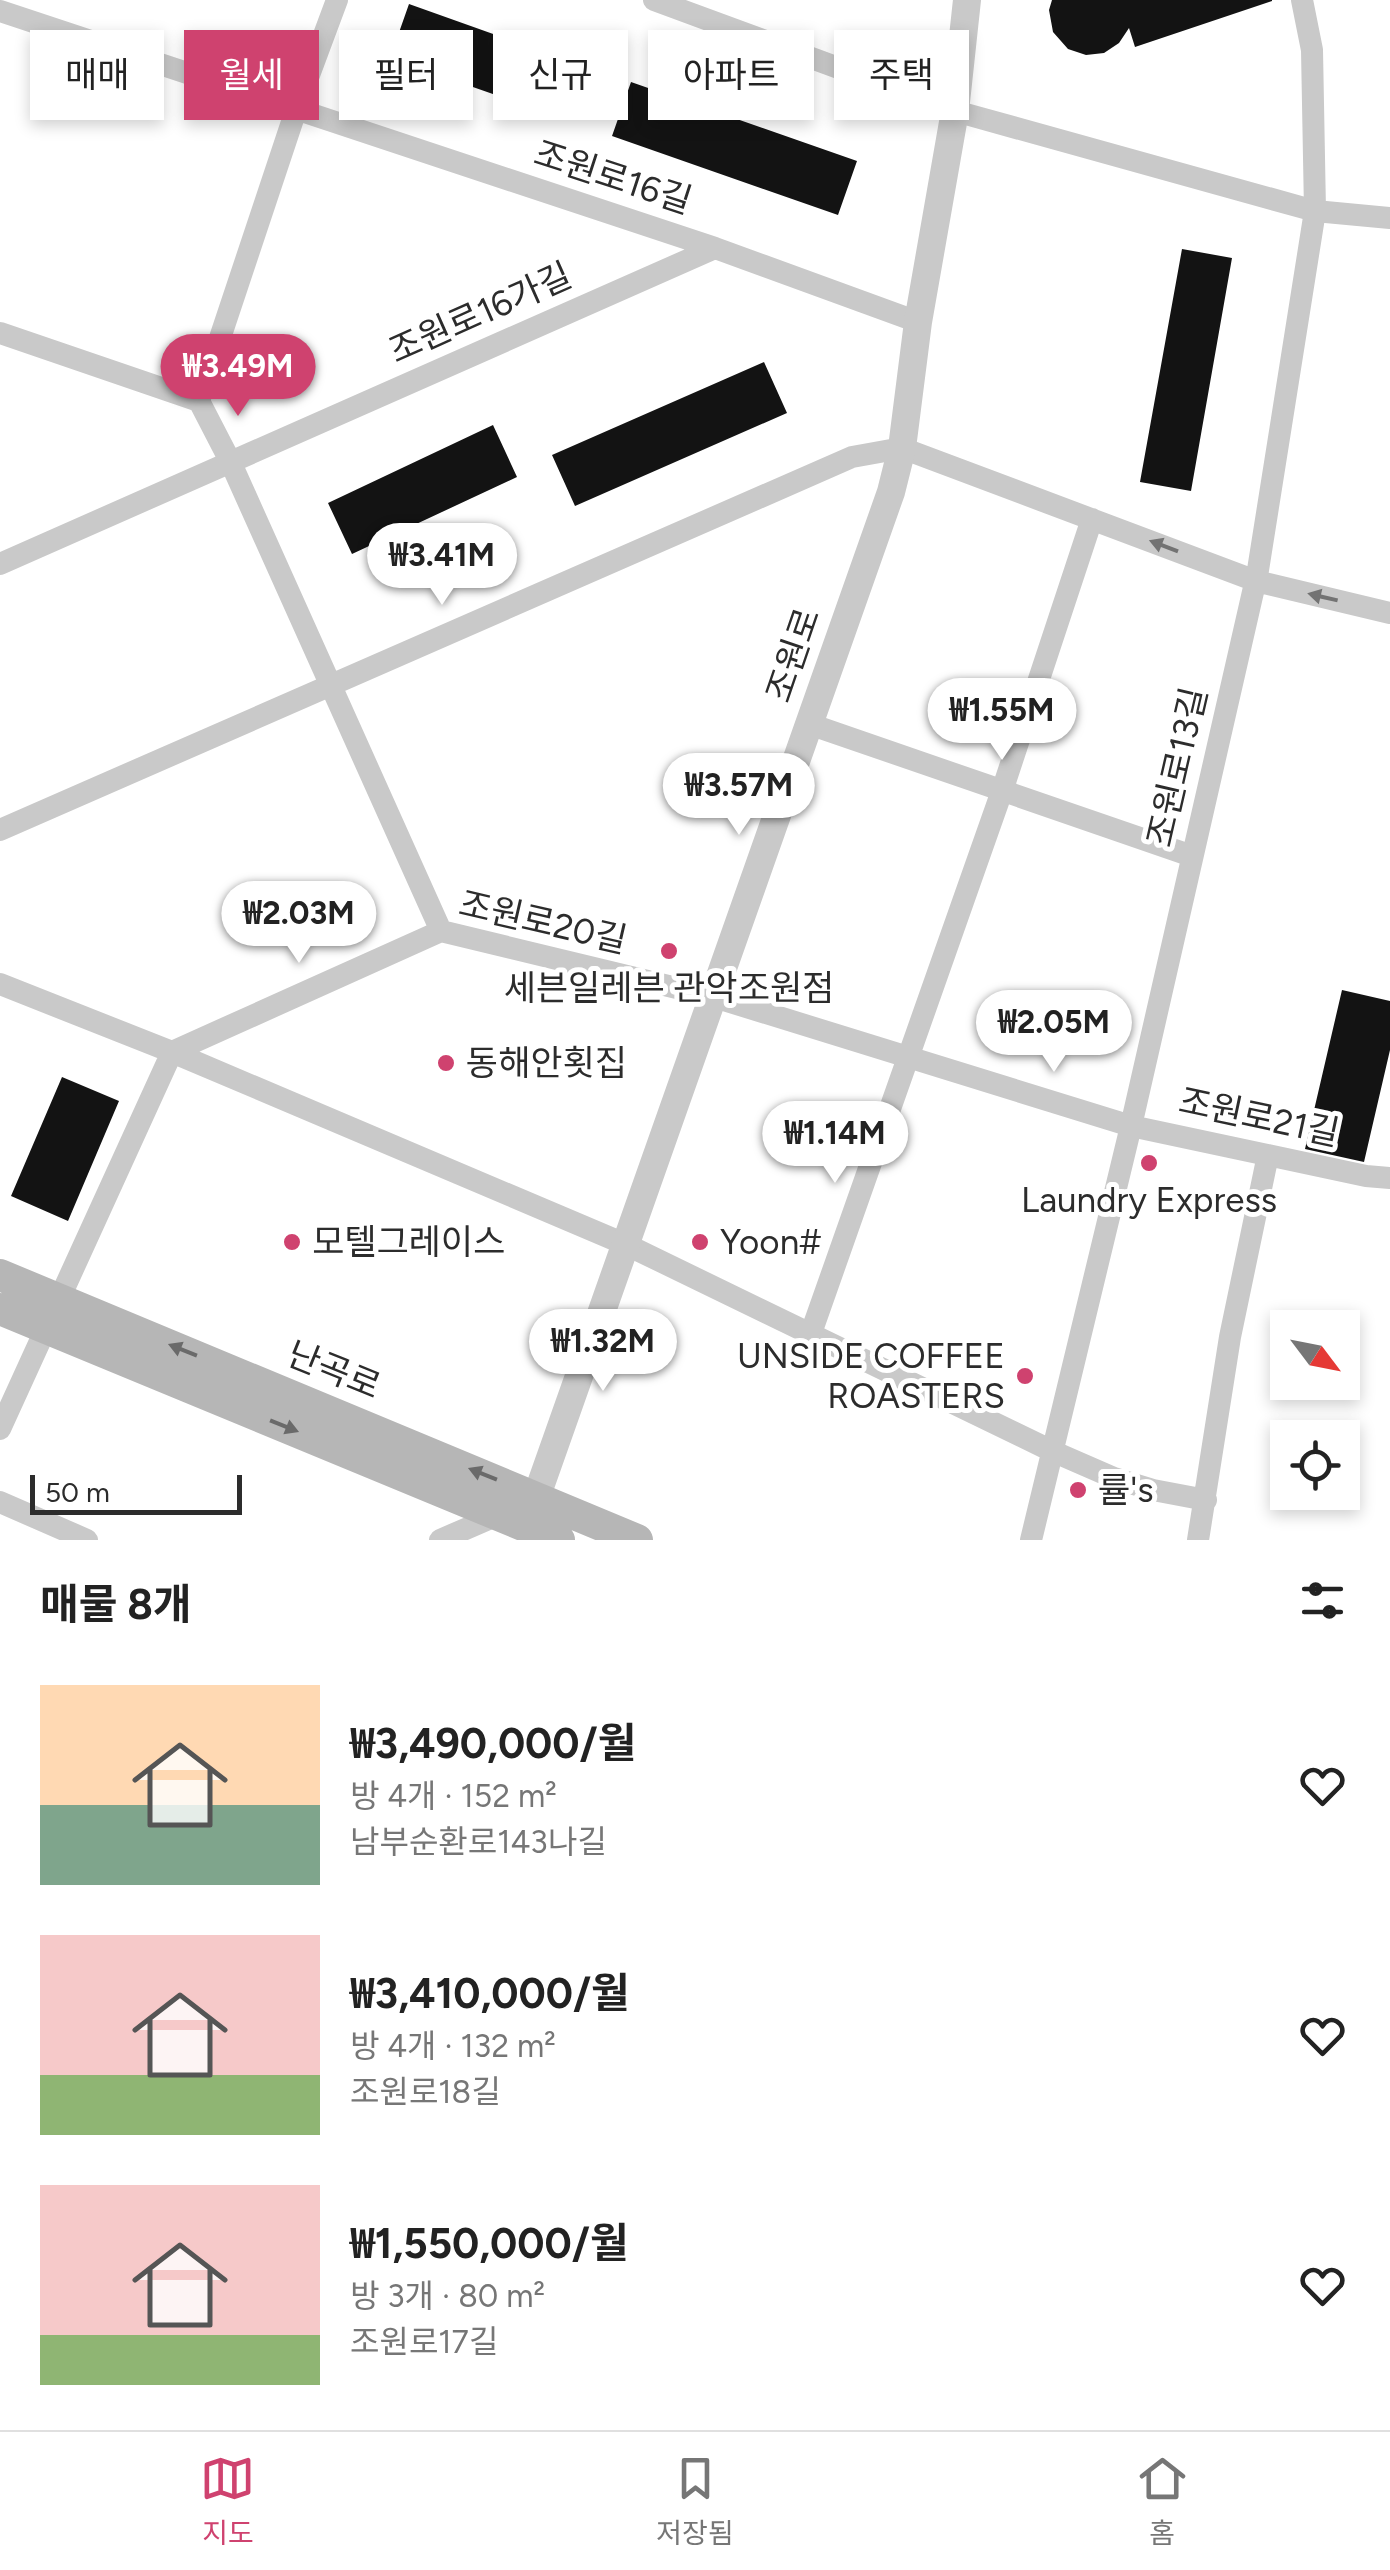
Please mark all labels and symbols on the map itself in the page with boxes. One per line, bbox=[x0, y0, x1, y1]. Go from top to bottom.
street label: 조원로16길 bbox=[529, 132, 697, 222]
street label: 조원로16가길 bbox=[382, 254, 578, 372]
pin: ₩3.49M bbox=[157, 334, 319, 419]
pin: ₩3.41M bbox=[361, 523, 523, 608]
one-way arrow bbox=[1149, 538, 1179, 554]
one-way arrow bbox=[1307, 589, 1338, 604]
street label: 조원로 bbox=[757, 602, 829, 708]
pin: ₩1.55M bbox=[921, 678, 1083, 763]
street label: 조원로13길 bbox=[1138, 683, 1216, 851]
pin: ₩3.57M bbox=[658, 753, 820, 838]
pin: ₩2.03M bbox=[218, 881, 380, 966]
street label: 조원로20길 bbox=[455, 882, 631, 962]
marker: 세븐일레븐 관악조원점 bbox=[658, 940, 680, 962]
place label: 세븐일레븐 관악조원점 bbox=[504, 967, 834, 1009]
pin: ₩2.05M bbox=[973, 990, 1135, 1075]
place label: 동해안횟집 bbox=[466, 1042, 627, 1084]
marker: 동해안횟집 bbox=[435, 1052, 457, 1074]
street label: 조원로21길 bbox=[1175, 1080, 1343, 1154]
pin: ₩1.14M bbox=[754, 1101, 916, 1186]
marker: Laundry Express bbox=[1138, 1152, 1160, 1174]
place label: Laundry Express bbox=[1021, 1179, 1277, 1221]
place label: 모텔그레이스 bbox=[312, 1221, 505, 1263]
place label: Yoon# bbox=[720, 1221, 821, 1263]
marker: 모텔그레이스 bbox=[281, 1231, 303, 1253]
marker: Yoon# bbox=[689, 1231, 711, 1253]
pin: ₩1.32M bbox=[522, 1309, 684, 1394]
north arrow bbox=[1270, 1310, 1360, 1400]
street label: 난곡로 bbox=[281, 1332, 387, 1408]
place label: UNSIDE COFFEE ROASTERS bbox=[737, 1335, 1005, 1417]
one-way arrow bbox=[167, 1342, 197, 1358]
marker: UNSIDE COFFEE ROASTERS bbox=[1014, 1365, 1036, 1387]
one-way arrow bbox=[269, 1419, 299, 1435]
one-way arrow bbox=[468, 1466, 498, 1482]
place label: 률's bbox=[1098, 1469, 1154, 1511]
scale bar bbox=[30, 1470, 242, 1514]
marker: 률's bbox=[1067, 1479, 1089, 1501]

